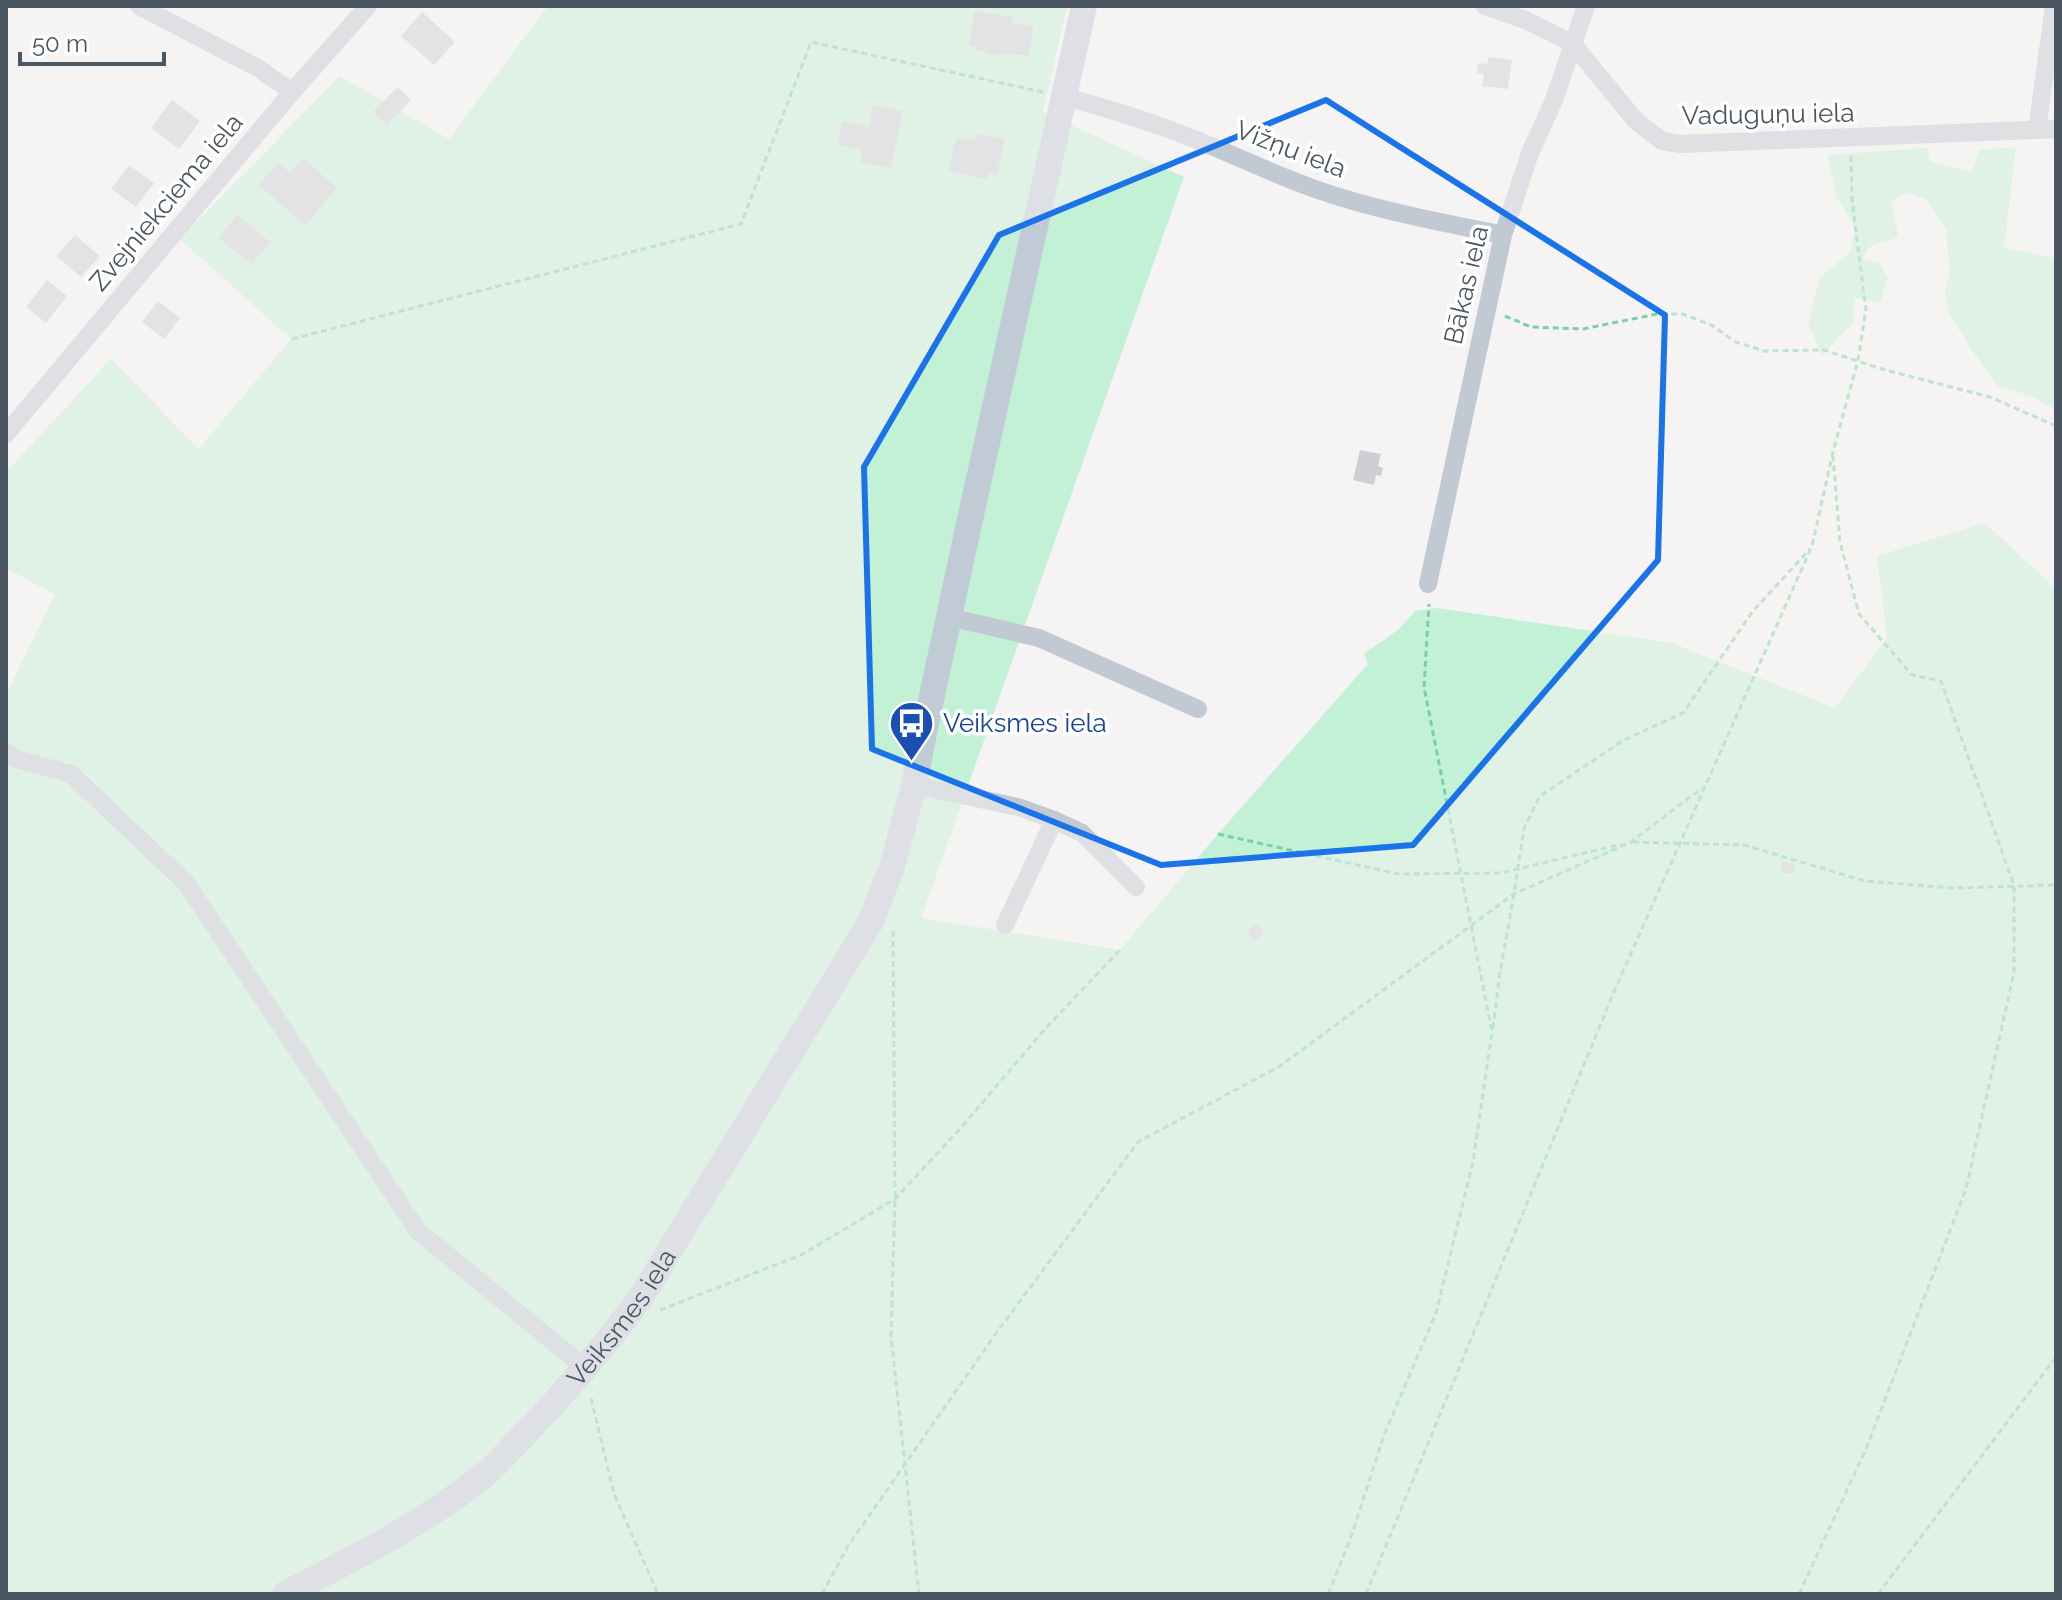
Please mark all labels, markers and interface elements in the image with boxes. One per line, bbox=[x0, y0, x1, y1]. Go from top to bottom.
scale bar bbox=[20, 16, 164, 66]
text: 50 m bbox=[32, 29, 88, 58]
street label: Vaduguņu iela bbox=[1681, 97, 1855, 131]
street label: Zvejniekciema iela bbox=[83, 107, 249, 297]
street label: Vižņu iela bbox=[1232, 114, 1350, 184]
street label: Bākas iela bbox=[1438, 223, 1494, 347]
bus stop icon: Veiksmes iela bbox=[888, 699, 936, 762]
place label: Veiksmes iela bbox=[943, 708, 1107, 738]
street label: Veiksmes iela bbox=[561, 1243, 682, 1392]

